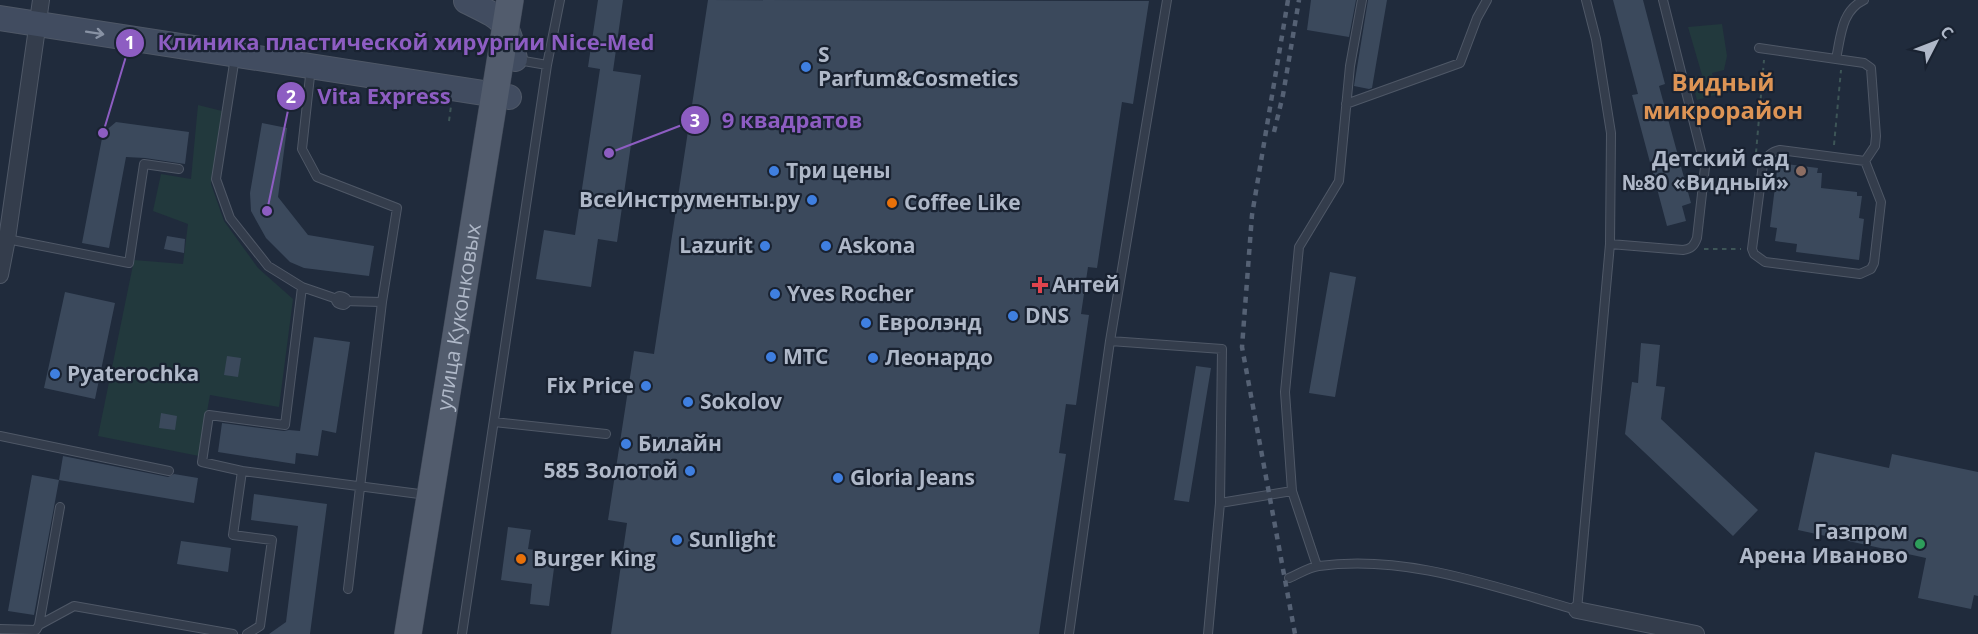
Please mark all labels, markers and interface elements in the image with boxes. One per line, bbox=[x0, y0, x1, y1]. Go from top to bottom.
north arrow bbox=[1906, 12, 1966, 72]
text: С bbox=[1936, 21, 1959, 43]
callout: Клиника пластической хирургии Nice-Med bbox=[115, 23, 666, 63]
text: Клиника пластической хирургии Nice-Med bbox=[157, 26, 655, 56]
one-way arrow bbox=[85, 28, 105, 39]
text: 1 bbox=[125, 30, 135, 54]
place label: S Parfum&Cosmetics bbox=[818, 40, 1018, 92]
marker: S Parfum&Cosmetics bbox=[799, 60, 813, 74]
district label: Видный микрорайон bbox=[1643, 65, 1803, 126]
callout: Vita Express bbox=[276, 76, 463, 116]
text: Vita Express bbox=[317, 80, 451, 110]
text: 2 bbox=[286, 84, 296, 108]
callout: 9 квадратов bbox=[680, 100, 874, 140]
text: 9 квадратов bbox=[722, 104, 862, 134]
text: 3 bbox=[690, 108, 700, 132]
place label: Детский сад №80 «Видный» bbox=[1622, 144, 1789, 196]
place label: Три цены bbox=[786, 156, 891, 184]
marker: Три цены bbox=[767, 164, 781, 178]
marker: Детский сад №80 «Видный» bbox=[1794, 164, 1808, 178]
place label: ВсеИнструменты.ру bbox=[579, 185, 800, 213]
place label: Coffee Like bbox=[904, 188, 1021, 216]
marker: ВсеИнструменты.ру bbox=[805, 193, 819, 207]
marker: Coffee Like bbox=[885, 196, 899, 210]
street label: улица Куконковых bbox=[429, 221, 487, 412]
place label: Lazurit bbox=[679, 231, 753, 259]
place label: Askona bbox=[838, 231, 915, 259]
marker: Lazurit bbox=[758, 239, 772, 253]
marker: Askona bbox=[819, 239, 833, 253]
place label: Антей bbox=[1052, 270, 1120, 298]
marker: Антей bbox=[1033, 278, 1047, 292]
place label: Yves Rocher bbox=[787, 279, 914, 307]
marker: Yves Rocher bbox=[768, 287, 782, 301]
place label: DNS bbox=[1025, 301, 1069, 329]
place label: Евролэнд bbox=[878, 308, 981, 336]
marker: DNS bbox=[1006, 309, 1020, 323]
marker: Евролэнд bbox=[859, 316, 873, 330]
place label: МТС bbox=[783, 342, 828, 370]
place label: Леонардо bbox=[885, 343, 993, 371]
marker: МТС bbox=[764, 350, 778, 364]
marker: Леонардо bbox=[866, 351, 880, 365]
place label: Pyaterochka bbox=[67, 359, 199, 387]
marker: Pyaterochka bbox=[48, 367, 62, 381]
place label: Fix Price bbox=[546, 371, 634, 399]
marker: Fix Price bbox=[639, 379, 653, 393]
place label: Sokolov bbox=[700, 387, 782, 415]
marker: Sokolov bbox=[681, 395, 695, 409]
place label: Билайн bbox=[638, 429, 722, 457]
marker: Билайн bbox=[619, 437, 633, 451]
place label: 585 Золотой bbox=[544, 456, 678, 484]
place label: Gloria Jeans bbox=[850, 463, 975, 491]
marker: 585 Золотой bbox=[683, 464, 697, 478]
marker: Gloria Jeans bbox=[831, 471, 845, 485]
place label: Газпром Арена Иваново bbox=[1739, 517, 1908, 569]
place label: Sunlight bbox=[689, 525, 776, 553]
marker: Sunlight bbox=[670, 533, 684, 547]
marker: Газпром Арена Иваново bbox=[1913, 537, 1927, 551]
place label: Burger King bbox=[533, 544, 656, 572]
marker: Burger King bbox=[514, 552, 528, 566]

